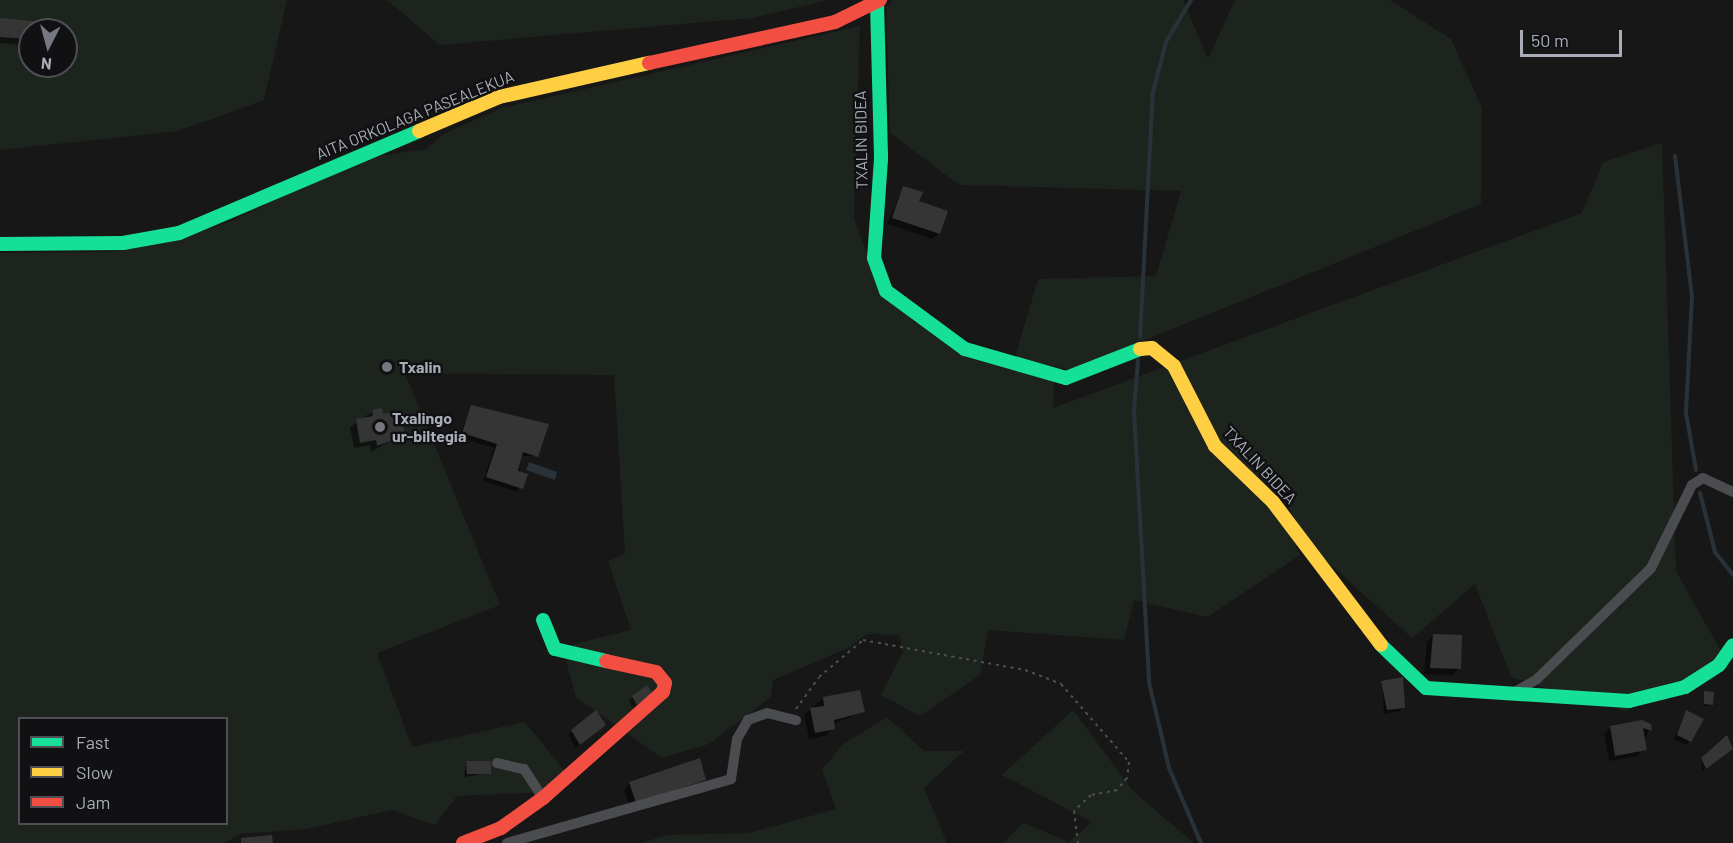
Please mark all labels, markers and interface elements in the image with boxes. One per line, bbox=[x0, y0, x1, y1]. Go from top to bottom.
north arrow bbox=[18, 18, 78, 78]
scale bar bbox=[1523, 18, 1625, 56]
text: 50 m bbox=[1531, 29, 1569, 51]
text: N bbox=[40, 54, 53, 74]
street label: AITA ORKOLAGA PASEALEKUA bbox=[313, 66, 517, 164]
street label: TXALIN BIDEA bbox=[851, 90, 871, 190]
place label: Txalin bbox=[399, 357, 441, 377]
marker: Txalin bbox=[380, 360, 394, 374]
place label: Txalingo ur-biltegia bbox=[392, 408, 466, 446]
marker: Txalingo ur-biltegia bbox=[373, 420, 387, 434]
street label: TXALIN BIDEA bbox=[1219, 422, 1301, 508]
legend bbox=[18, 717, 228, 825]
text: Fast bbox=[76, 731, 110, 753]
text: Slow bbox=[76, 761, 113, 783]
text: Jam bbox=[76, 791, 110, 813]

